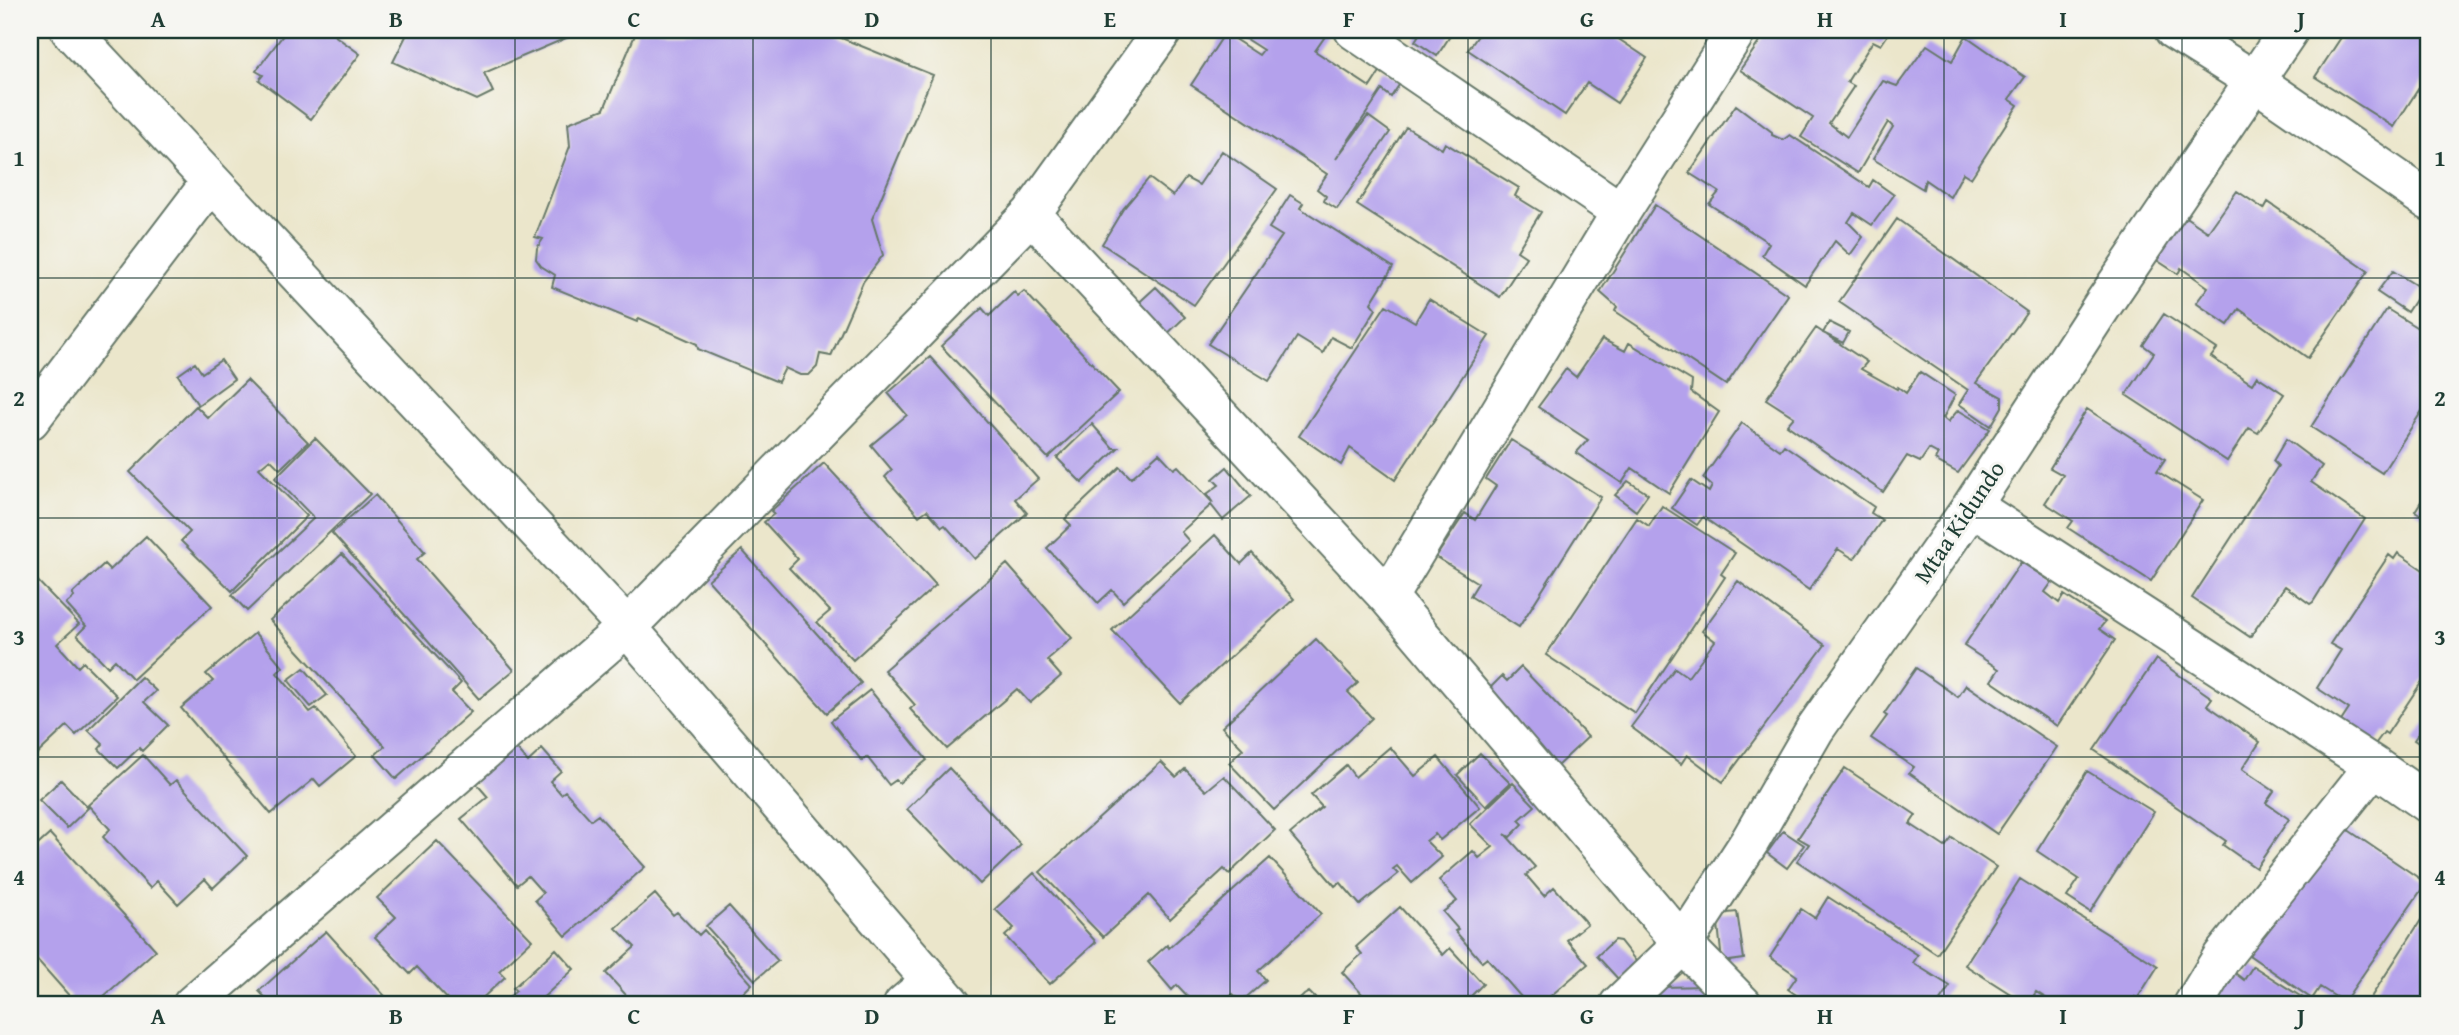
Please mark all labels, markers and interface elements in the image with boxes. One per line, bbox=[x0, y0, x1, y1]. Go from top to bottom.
text: A bbox=[151, 2, 166, 35]
text: B bbox=[389, 2, 403, 35]
text: C bbox=[627, 2, 641, 35]
text: D bbox=[865, 2, 880, 35]
text: E bbox=[1104, 2, 1116, 35]
text: F bbox=[1343, 2, 1355, 35]
text: G bbox=[1580, 2, 1594, 35]
text: H bbox=[1817, 2, 1833, 35]
text: I bbox=[2059, 2, 2067, 35]
text: J bbox=[2293, 2, 2305, 35]
text: 1 bbox=[13, 141, 25, 174]
text: 1 bbox=[2434, 141, 2446, 174]
text: 2 bbox=[13, 381, 25, 414]
text: 2 bbox=[2434, 381, 2446, 414]
street label: Mtaa Kidundo bbox=[1905, 454, 2013, 590]
text: 3 bbox=[13, 620, 25, 653]
text: 3 bbox=[2434, 620, 2446, 653]
text: 4 bbox=[13, 860, 25, 893]
text: 4 bbox=[2434, 860, 2446, 893]
text: A bbox=[151, 999, 166, 1032]
text: B bbox=[389, 999, 403, 1032]
text: C bbox=[627, 999, 641, 1032]
text: D bbox=[865, 999, 880, 1032]
text: E bbox=[1104, 999, 1116, 1032]
text: F bbox=[1343, 999, 1355, 1032]
text: G bbox=[1580, 999, 1594, 1032]
text: H bbox=[1817, 999, 1833, 1032]
text: I bbox=[2059, 999, 2067, 1032]
text: J bbox=[2293, 999, 2305, 1032]

